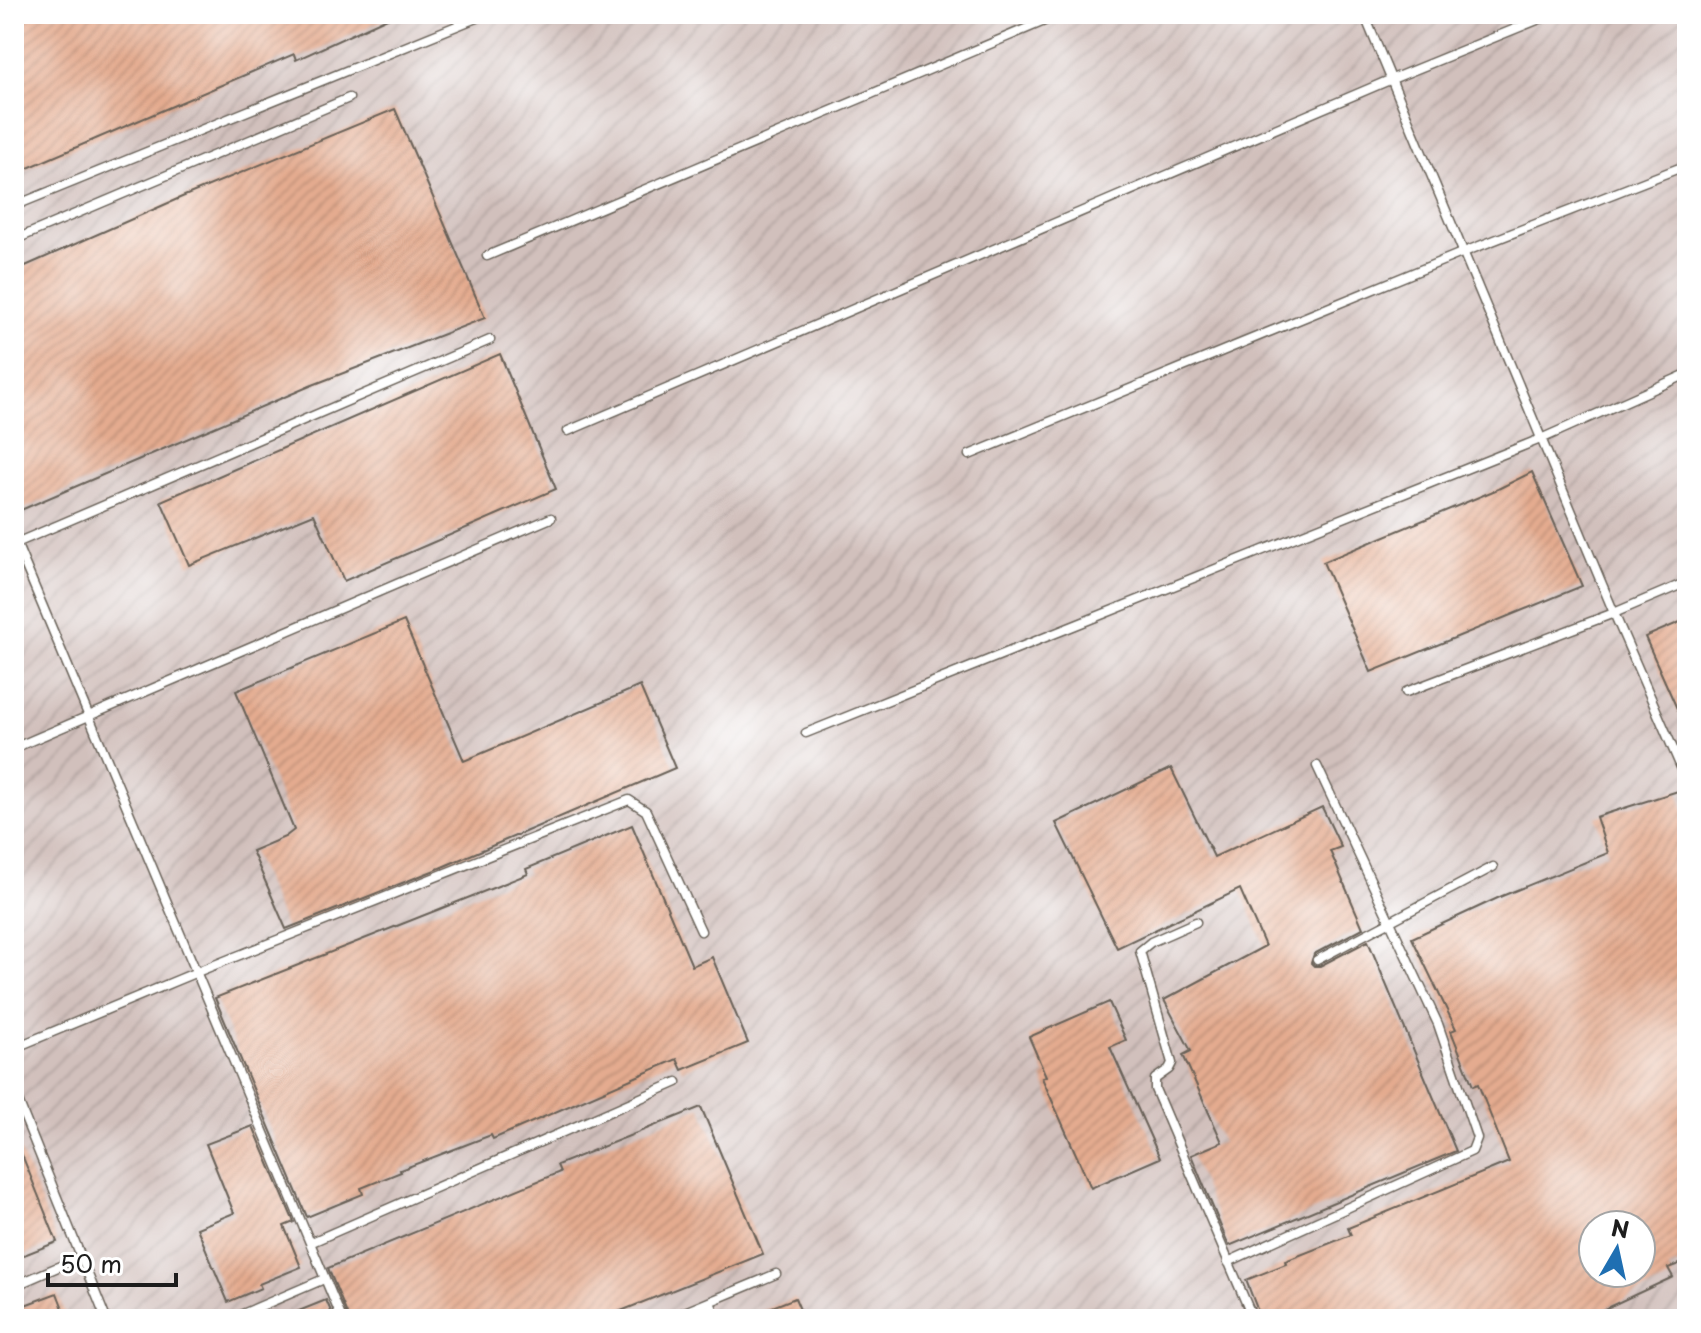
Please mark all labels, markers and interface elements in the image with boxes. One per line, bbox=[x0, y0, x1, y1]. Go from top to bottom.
north arrow bbox=[1577, 1209, 1657, 1289]
text: N bbox=[1609, 1210, 1632, 1245]
scale bar bbox=[48, 1237, 176, 1287]
text: 50 m bbox=[60, 1245, 122, 1281]

